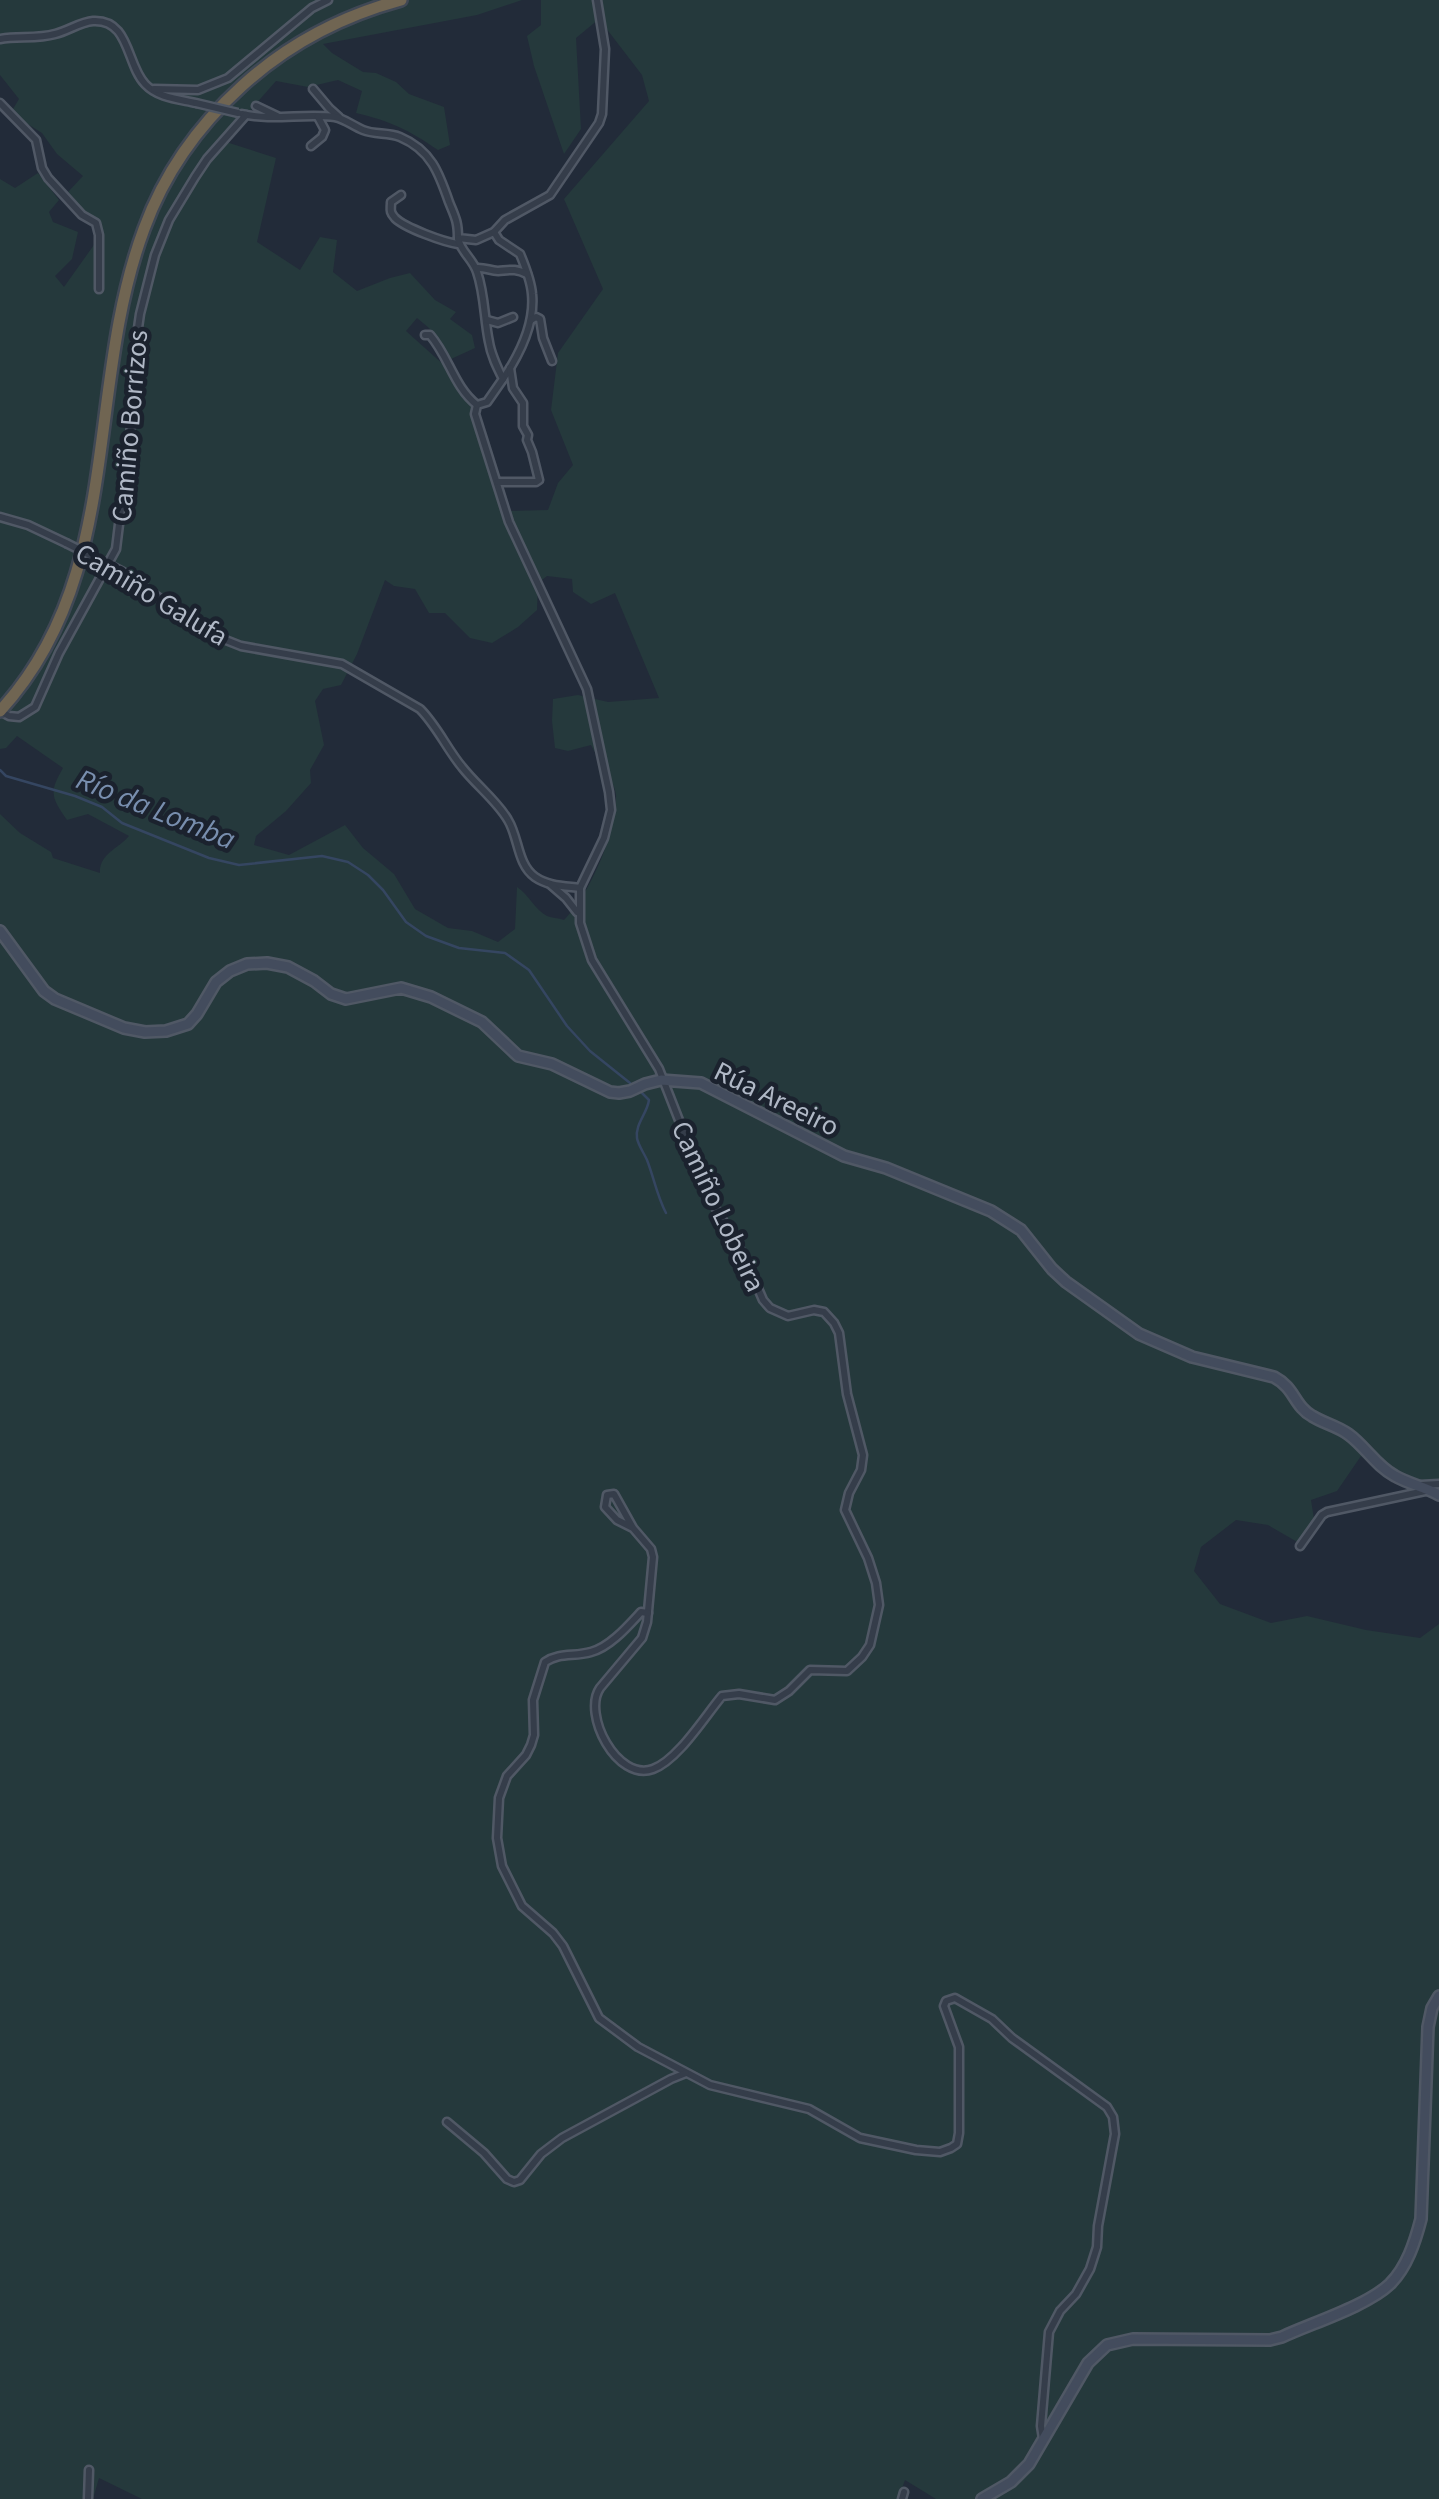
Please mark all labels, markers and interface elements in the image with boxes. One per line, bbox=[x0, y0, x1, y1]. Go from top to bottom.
street label: Camiño Borrizos bbox=[102, 328, 158, 524]
street label: Camiño Galufa bbox=[68, 533, 235, 656]
water label: Río da Lomba bbox=[70, 758, 242, 861]
street label: Rúa Areeiro bbox=[707, 1051, 846, 1146]
street label: Camiño Lobeira bbox=[661, 1115, 775, 1298]

